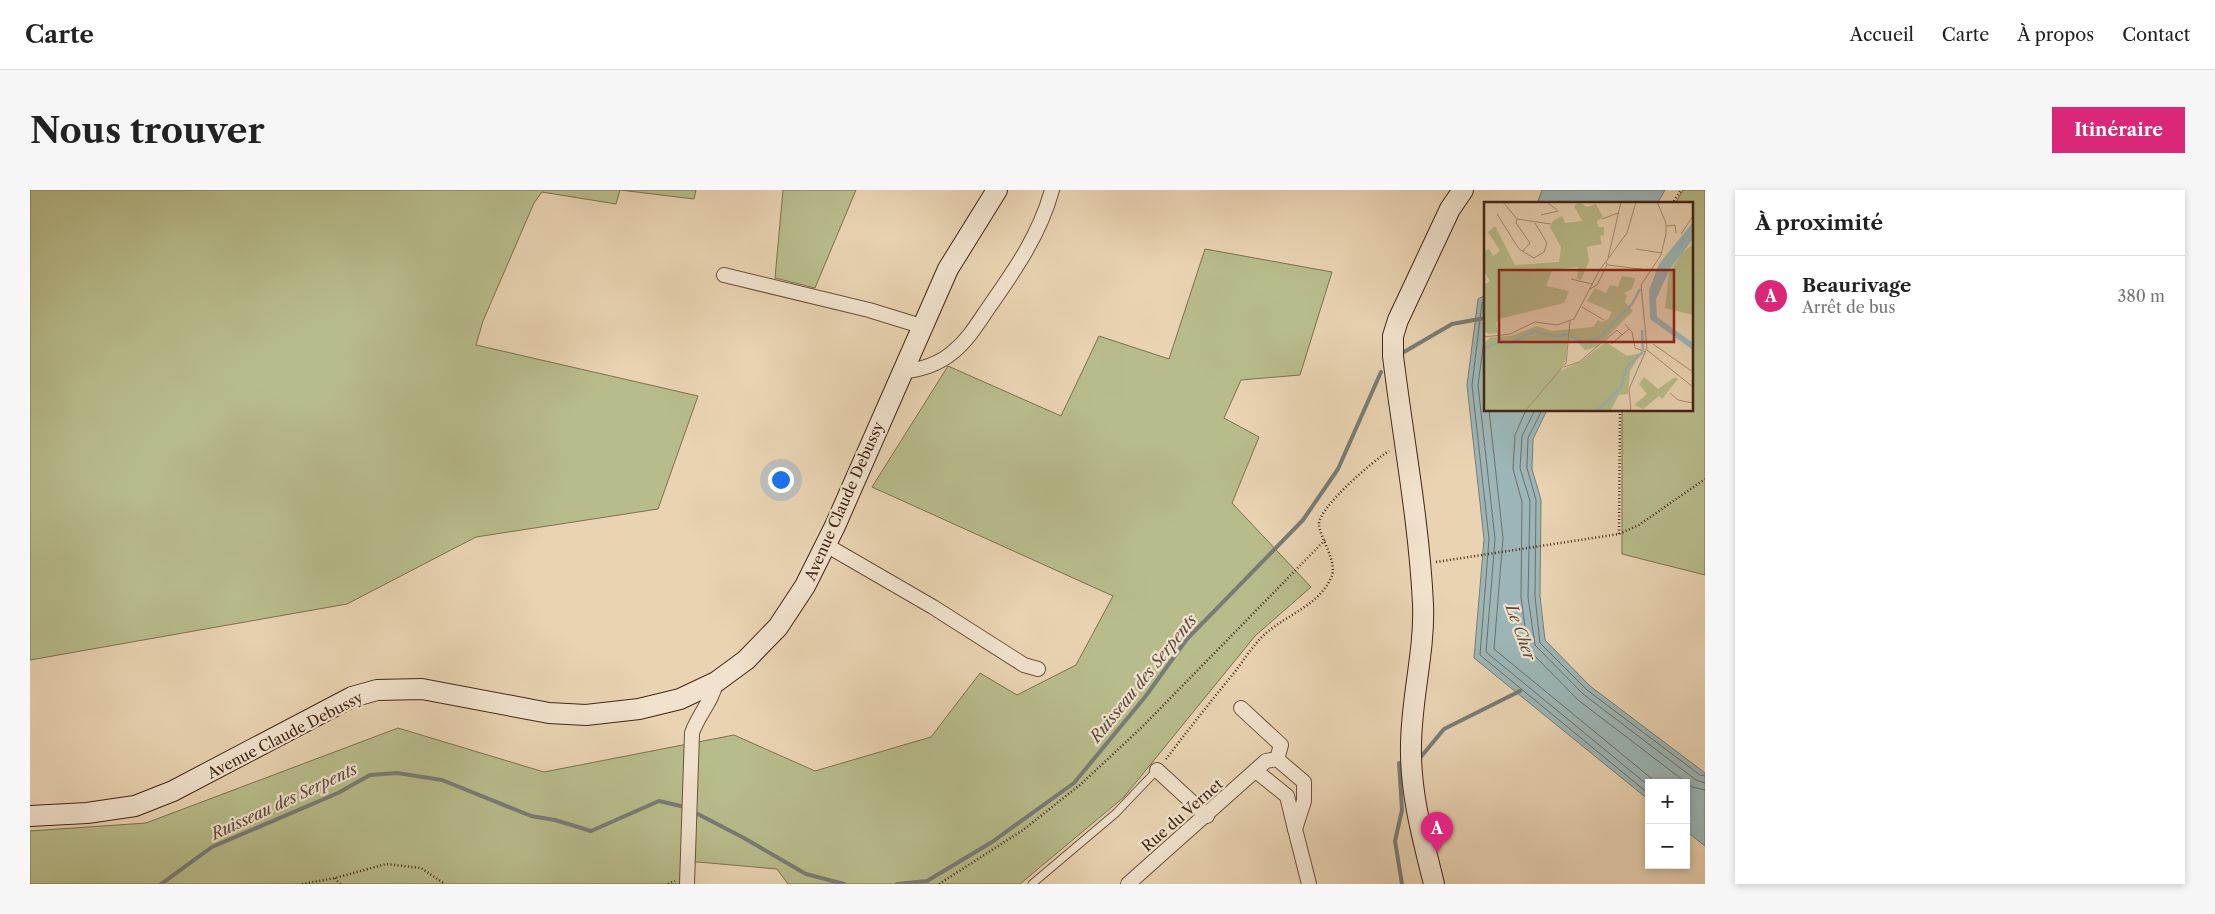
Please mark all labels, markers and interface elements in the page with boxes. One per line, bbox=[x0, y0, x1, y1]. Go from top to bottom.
text: Carte bbox=[25, 20, 94, 49]
text: Accueil bbox=[1850, 24, 1914, 46]
text: Carte bbox=[1942, 24, 1989, 46]
text: À propos bbox=[2017, 24, 2094, 46]
text: Contact bbox=[2122, 24, 2190, 46]
button: Itinéraire bbox=[2052, 107, 2185, 153]
text: Nous trouver bbox=[30, 109, 265, 152]
inset map bbox=[1484, 202, 1692, 411]
text: À proximité bbox=[1755, 210, 1883, 235]
text: Beaurivage bbox=[1802, 274, 1911, 297]
text: A bbox=[1765, 286, 1777, 306]
text: 380 m bbox=[2117, 286, 2165, 306]
text: Arrêt de bus bbox=[1802, 297, 1895, 317]
street label: Avenue Claude Debussy bbox=[800, 418, 888, 584]
your location bbox=[768, 467, 794, 493]
water label: Le Cher bbox=[1501, 599, 1541, 664]
water label: Ruisseau des Serpents bbox=[1084, 610, 1201, 748]
street label: Avenue Claude Debussy bbox=[203, 687, 367, 783]
water label: Ruisseau des Serpents bbox=[206, 758, 360, 845]
street label: Rue du Vernet bbox=[1137, 774, 1227, 856]
map controls bbox=[1645, 779, 1690, 869]
button: + bbox=[1645, 779, 1690, 824]
pin: A bbox=[1421, 812, 1453, 853]
button: − bbox=[1645, 824, 1690, 869]

